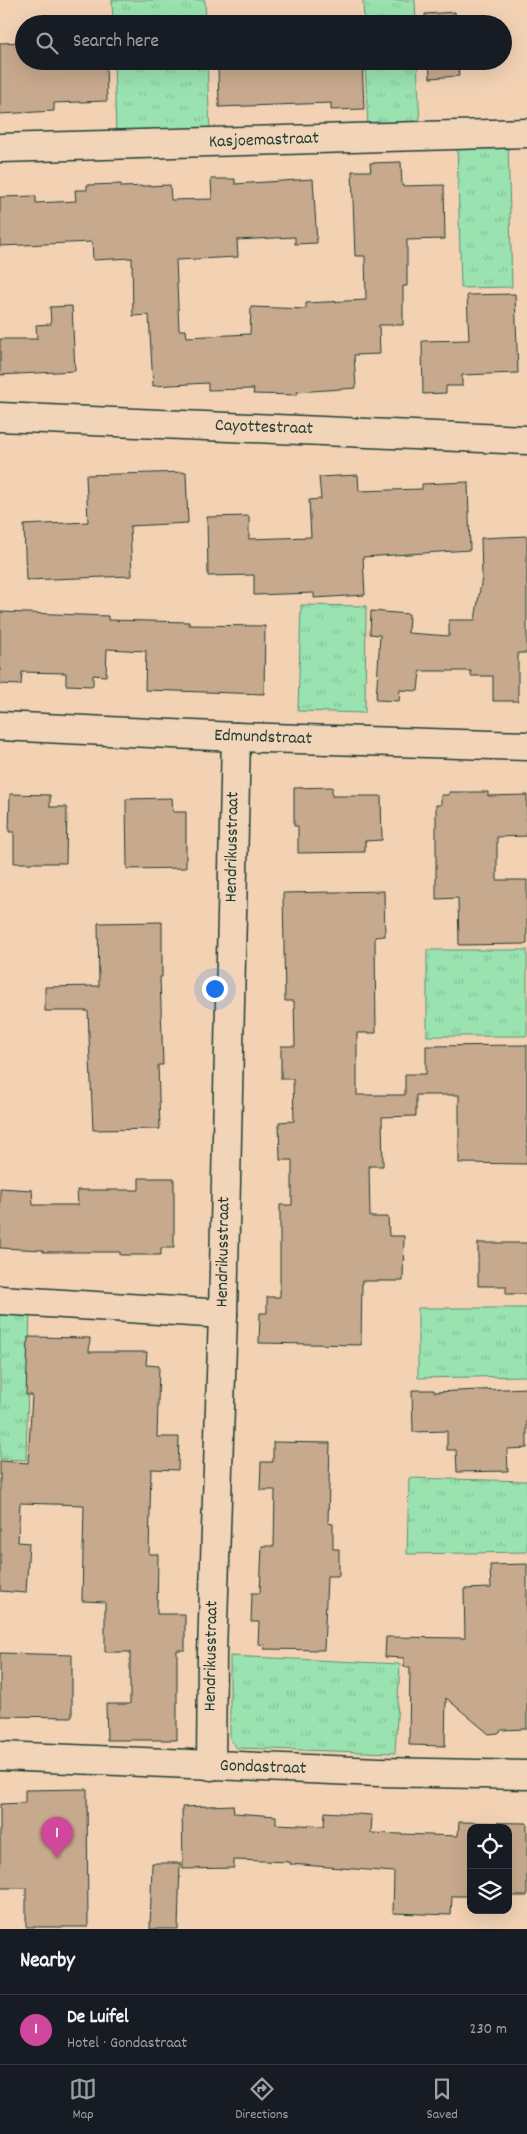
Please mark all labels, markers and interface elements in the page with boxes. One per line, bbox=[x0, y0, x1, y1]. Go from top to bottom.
search box bbox=[15, 15, 512, 70]
icon: search bbox=[33, 29, 61, 57]
text: Search here bbox=[73, 29, 159, 56]
street label: Kasjoemastraat bbox=[208, 127, 320, 155]
street label: Cayottestraat bbox=[214, 414, 314, 442]
street label: Edmundstraat bbox=[214, 724, 313, 752]
street label: Hendrikusstraat bbox=[220, 791, 246, 903]
your location bbox=[202, 976, 228, 1002]
street label: Hendrikusstraat bbox=[211, 1196, 237, 1308]
street label: Hendrikusstraat bbox=[199, 1600, 225, 1712]
street label: Gondastraat bbox=[219, 1754, 307, 1782]
pin: 1 bbox=[41, 1817, 73, 1858]
map controls bbox=[467, 1824, 512, 1914]
button: locate bbox=[467, 1824, 512, 1869]
button: layers bbox=[467, 1869, 512, 1914]
text: Nearby bbox=[20, 1947, 75, 1977]
text: De Luifel bbox=[67, 2005, 129, 2032]
text: 1 bbox=[34, 2018, 38, 2041]
text: 230 m bbox=[470, 2018, 507, 2041]
text: Hotel · Gondastraat bbox=[67, 2032, 187, 2055]
tab: Map bbox=[69, 2075, 97, 2125]
tab: Directions bbox=[235, 2075, 288, 2125]
tab: Saved bbox=[427, 2075, 458, 2125]

